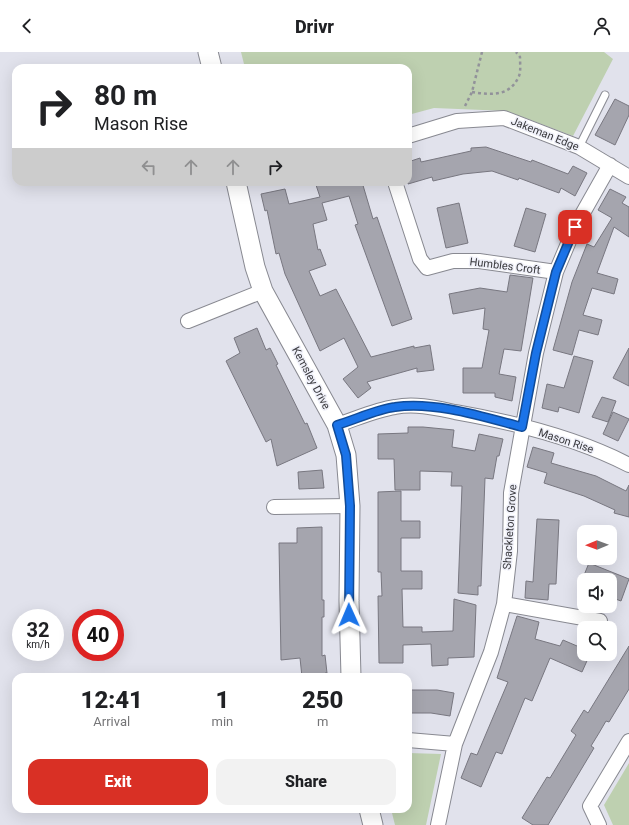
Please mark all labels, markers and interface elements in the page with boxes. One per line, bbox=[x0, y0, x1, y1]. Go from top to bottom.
icon: back bbox=[16, 15, 38, 37]
icon: person bbox=[591, 15, 613, 37]
text: Drivr bbox=[295, 16, 334, 37]
text: 80 m bbox=[94, 79, 157, 112]
icon: right bbox=[28, 80, 80, 132]
text: Mason Rise bbox=[94, 113, 188, 134]
street label: Jakeman Edge bbox=[509, 114, 581, 154]
icon: left bbox=[138, 156, 160, 178]
icon: ahead bbox=[180, 156, 202, 178]
icon: ahead bbox=[222, 156, 244, 178]
icon: right bbox=[264, 156, 286, 178]
pin bbox=[558, 210, 592, 244]
icon: arrive bbox=[564, 216, 586, 238]
street label: Humbles Croft bbox=[469, 255, 541, 277]
street label: Kemsley Drive bbox=[289, 344, 333, 412]
street label: Mason Rise bbox=[537, 426, 595, 456]
street label: Shackleton Grove bbox=[501, 484, 519, 570]
north arrow bbox=[577, 525, 617, 565]
map controls bbox=[577, 525, 617, 661]
button: sound bbox=[577, 573, 617, 613]
position arrow bbox=[328, 594, 370, 636]
speed limit sign: 40 bbox=[72, 609, 124, 661]
text: 32 bbox=[27, 618, 49, 642]
button: search bbox=[577, 621, 617, 661]
text: km/h bbox=[26, 639, 50, 650]
text: 12:41 bbox=[81, 686, 143, 714]
text: 1 bbox=[215, 686, 229, 714]
text: 250 bbox=[302, 686, 343, 714]
text: Arrival bbox=[93, 714, 130, 729]
text: min bbox=[212, 714, 233, 729]
text: m bbox=[317, 714, 328, 729]
button: Exit bbox=[28, 759, 208, 805]
button: Share bbox=[216, 759, 396, 805]

